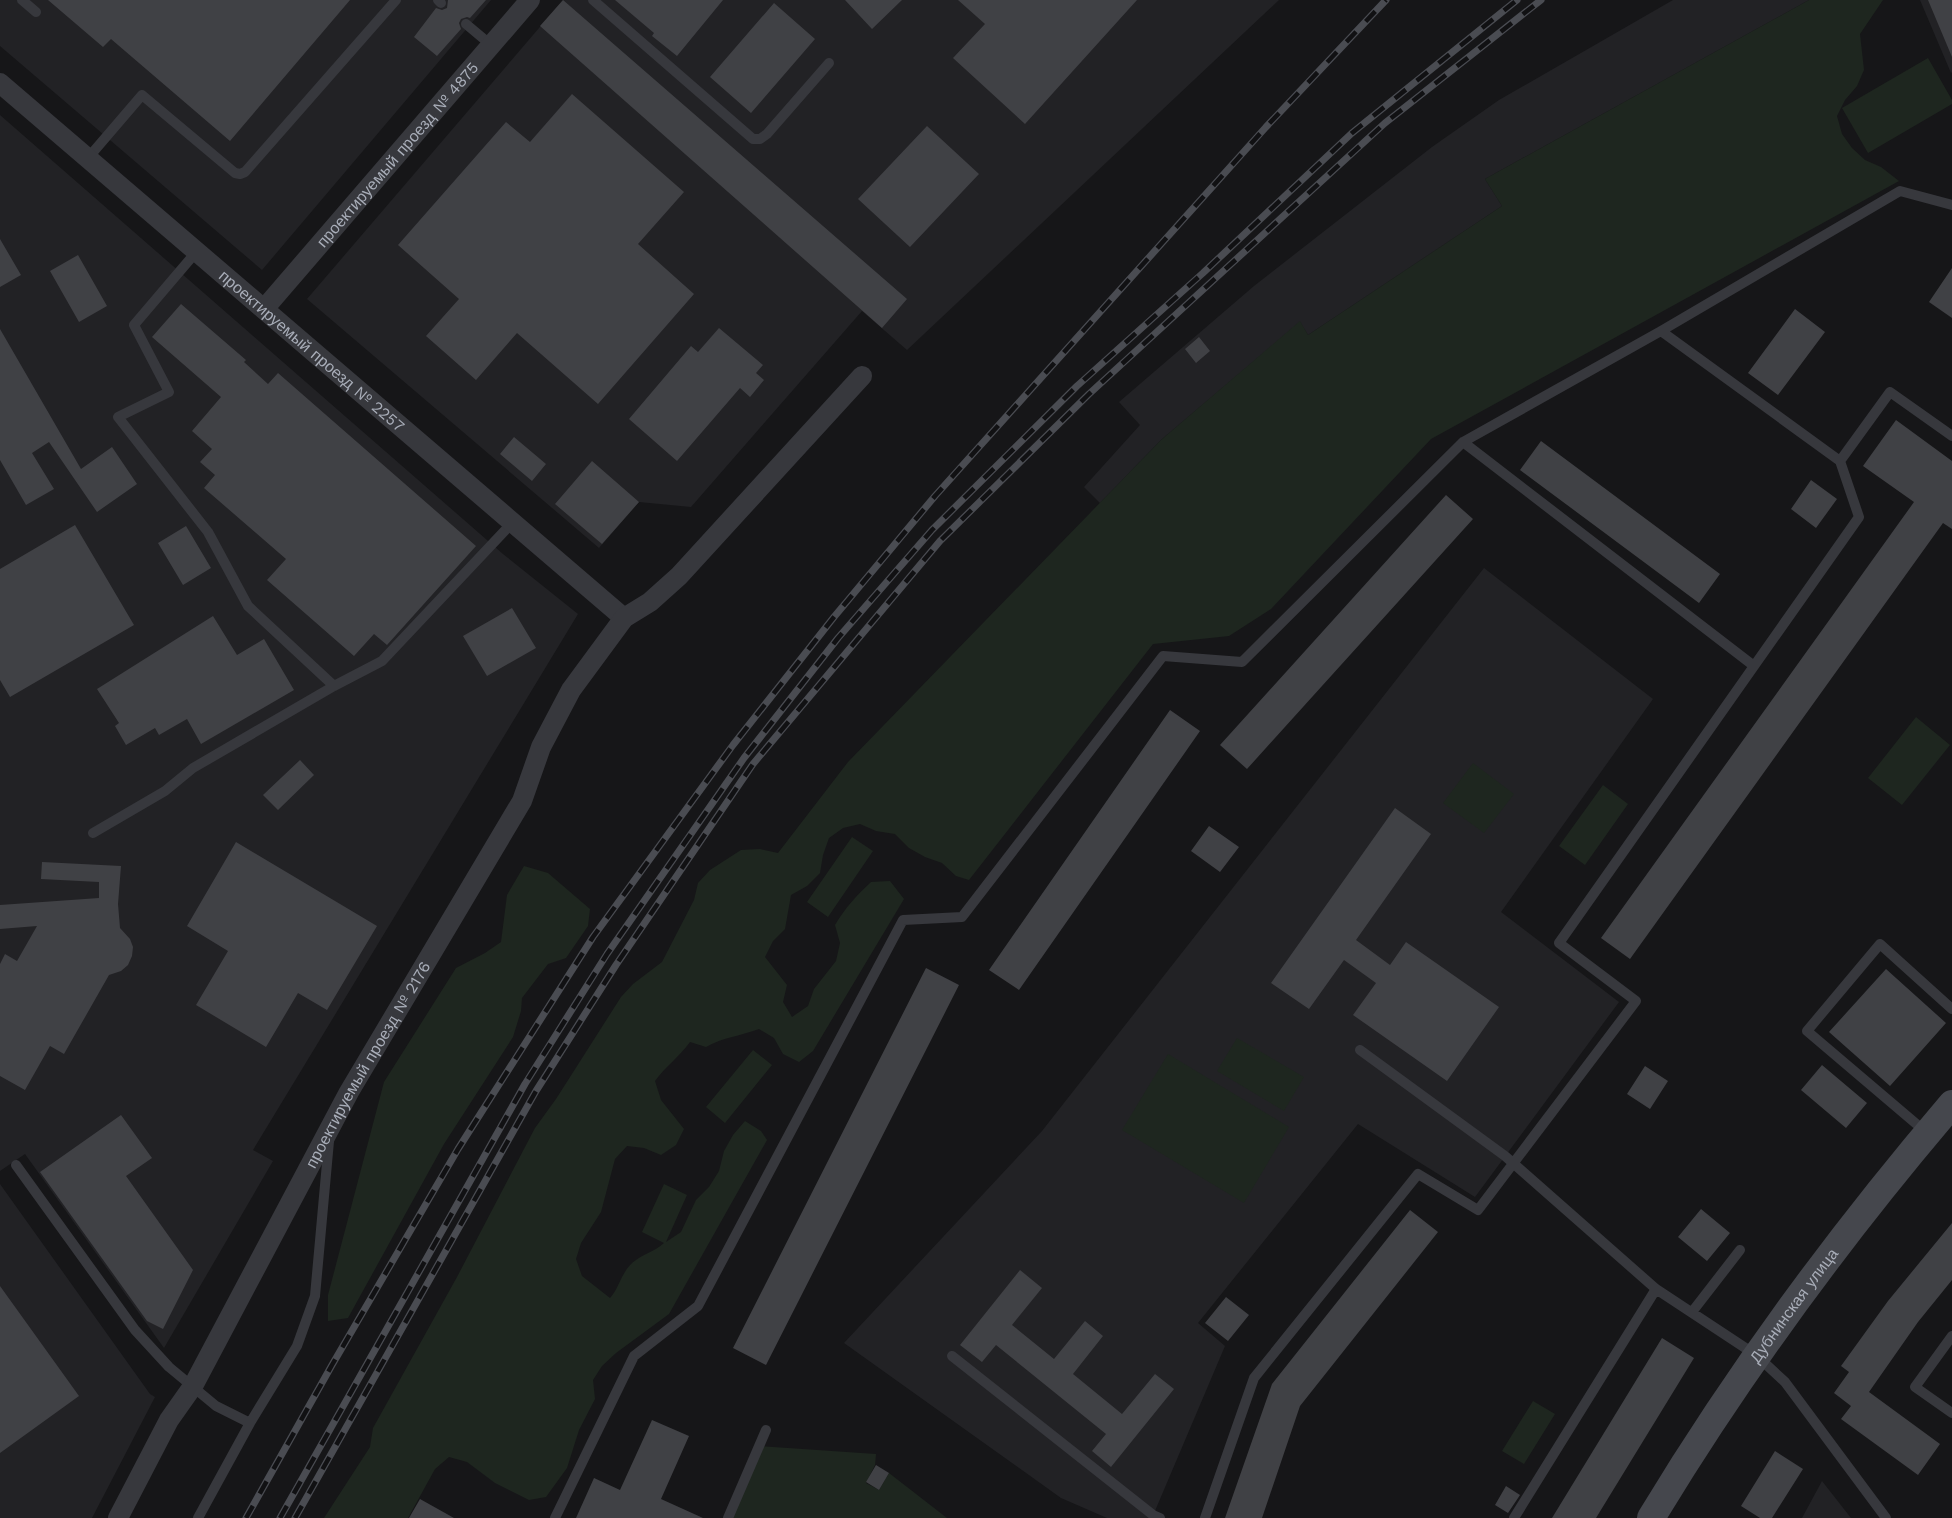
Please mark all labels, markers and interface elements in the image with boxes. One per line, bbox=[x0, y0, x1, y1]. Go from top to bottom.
street label: проектируемый проезд № 4875 bbox=[312, 58, 482, 251]
street label: проектируемый проезд № 2257 bbox=[216, 266, 409, 435]
street label: проектируемый проезд № 2176 bbox=[301, 958, 434, 1171]
street label: Дубнинская улица bbox=[1745, 1244, 1842, 1367]

